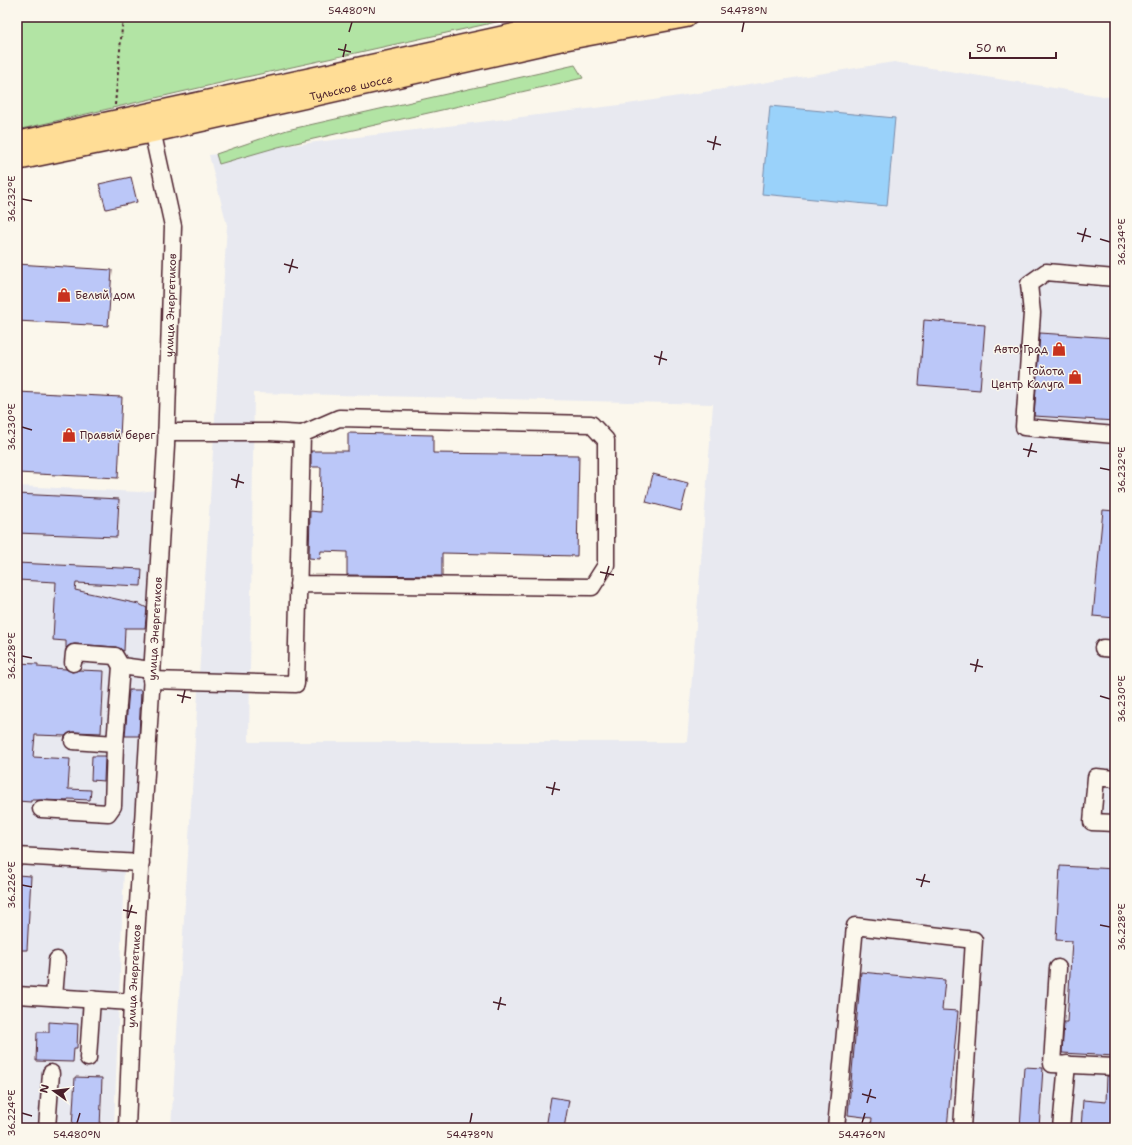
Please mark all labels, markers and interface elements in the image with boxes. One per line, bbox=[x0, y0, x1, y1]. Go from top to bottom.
text: 54.480°N bbox=[328, 4, 376, 17]
text: 54.478°N bbox=[721, 4, 767, 17]
scale bar bbox=[970, 34, 1056, 60]
text: 50 m bbox=[976, 40, 1006, 56]
street label: Тульское шоссе bbox=[308, 71, 394, 105]
text: 36.232°E bbox=[5, 175, 18, 223]
text: 36.234°E bbox=[1115, 218, 1128, 266]
street label: улица Энергетиков bbox=[162, 253, 180, 357]
shop icon: Белый дом bbox=[56, 287, 72, 303]
place label: Белый дом bbox=[75, 288, 136, 303]
shop icon: Авто Град bbox=[1051, 341, 1067, 357]
place label: Авто Град bbox=[994, 342, 1048, 357]
place label: Тойота Центр Калуга bbox=[991, 364, 1064, 392]
shop icon: Тойота Центр Калуга bbox=[1067, 369, 1083, 385]
text: 36.230°E bbox=[5, 403, 18, 451]
shop icon: Правый берег bbox=[61, 427, 77, 443]
place label: Правый берег bbox=[80, 428, 156, 443]
text: 36.232°E bbox=[1115, 446, 1128, 494]
street label: улица Энергетиков bbox=[145, 576, 166, 681]
text: 36.228°E bbox=[5, 632, 18, 680]
text: 36.230°E bbox=[1115, 675, 1128, 723]
text: 36.226°E bbox=[5, 861, 18, 909]
text: 36.228°E bbox=[1115, 903, 1128, 951]
street label: улица Энергетиков bbox=[124, 924, 145, 1028]
north arrow bbox=[34, 1071, 74, 1111]
text: N bbox=[36, 1082, 53, 1095]
text: 36.224°E bbox=[5, 1089, 18, 1137]
text: 54.480°N bbox=[53, 1128, 101, 1141]
text: 54.478°N bbox=[447, 1128, 493, 1141]
text: 54.476°N bbox=[839, 1128, 885, 1141]

